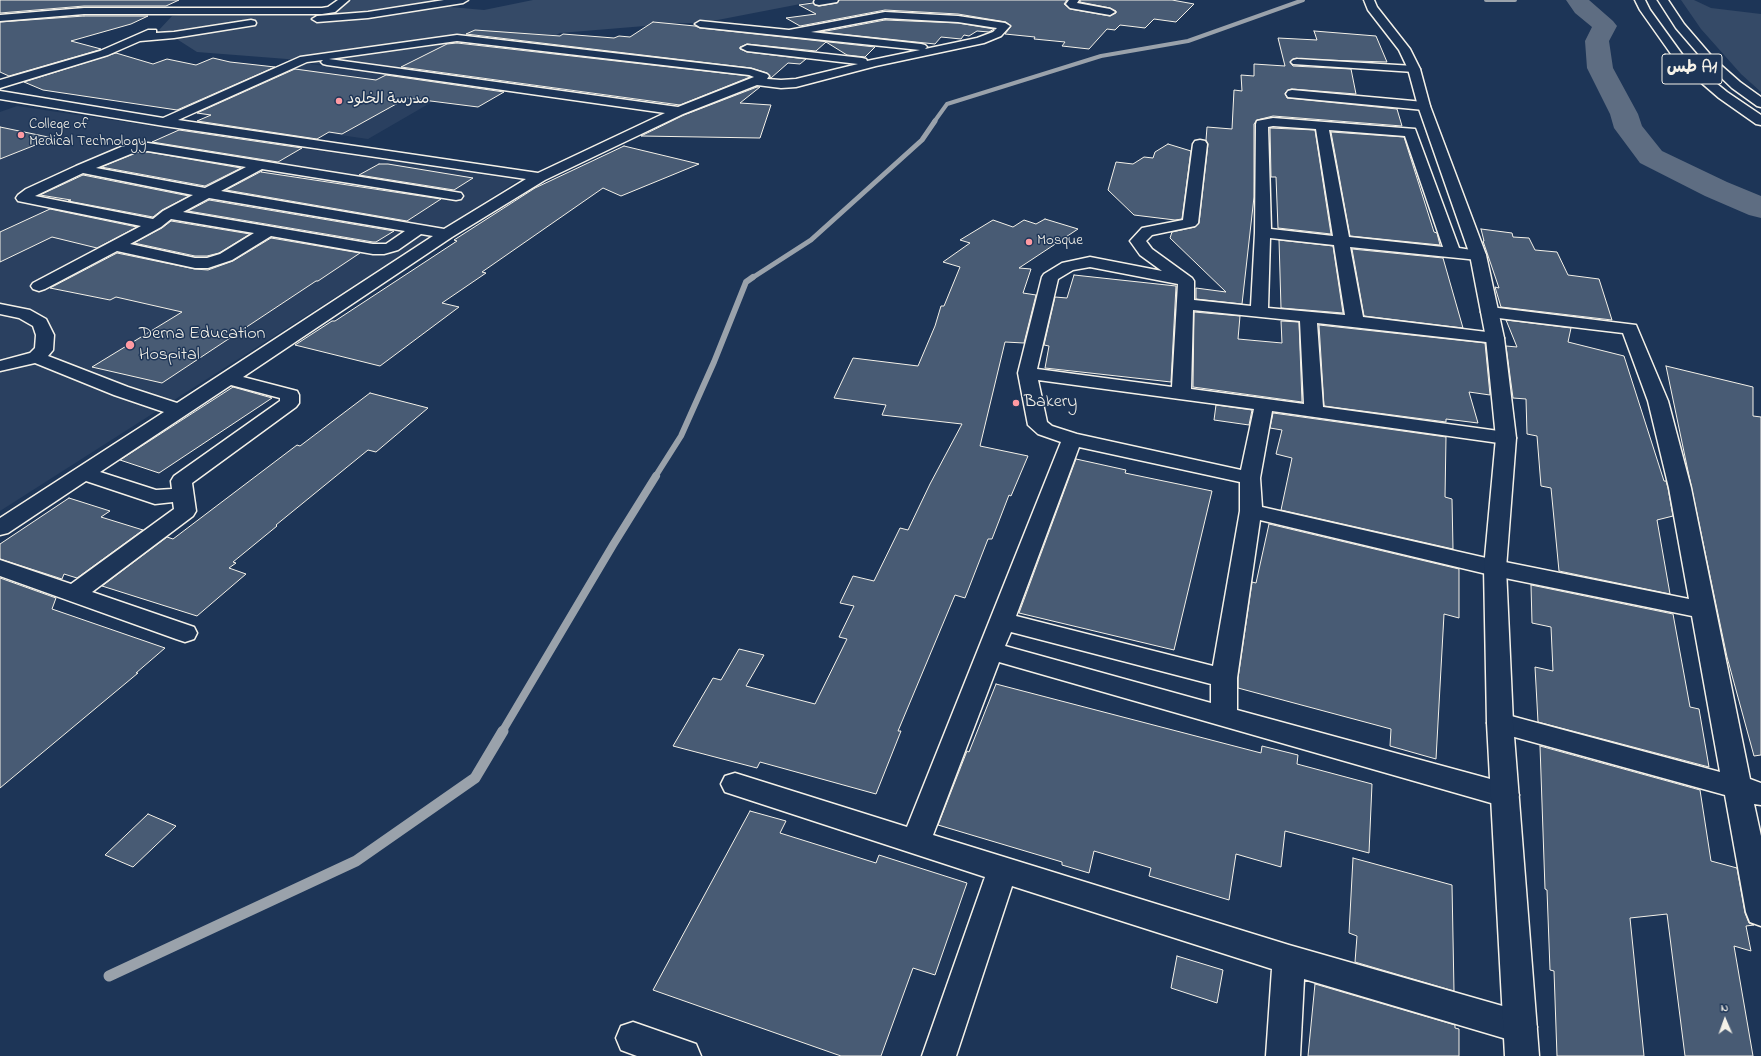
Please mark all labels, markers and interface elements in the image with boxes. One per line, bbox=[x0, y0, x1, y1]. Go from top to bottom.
road number: طس A1 bbox=[1662, 54, 1722, 84]
place label: مدرسة الخلود bbox=[347, 92, 429, 110]
marker: مدرسة الخلود bbox=[334, 96, 344, 106]
place label: College of Medical Technology bbox=[29, 117, 146, 152]
marker: College of Medical Technology bbox=[16, 130, 26, 140]
place label: Mosque bbox=[1037, 233, 1083, 251]
marker: Mosque bbox=[1024, 237, 1034, 247]
place label: Derna Education Hospital bbox=[139, 324, 265, 366]
marker: Derna Education Hospital bbox=[124, 339, 136, 351]
place label: Bakery bbox=[1024, 392, 1077, 414]
marker: Bakery bbox=[1011, 398, 1021, 408]
north arrow bbox=[1705, 1000, 1745, 1040]
text: N bbox=[1721, 1000, 1729, 1016]

